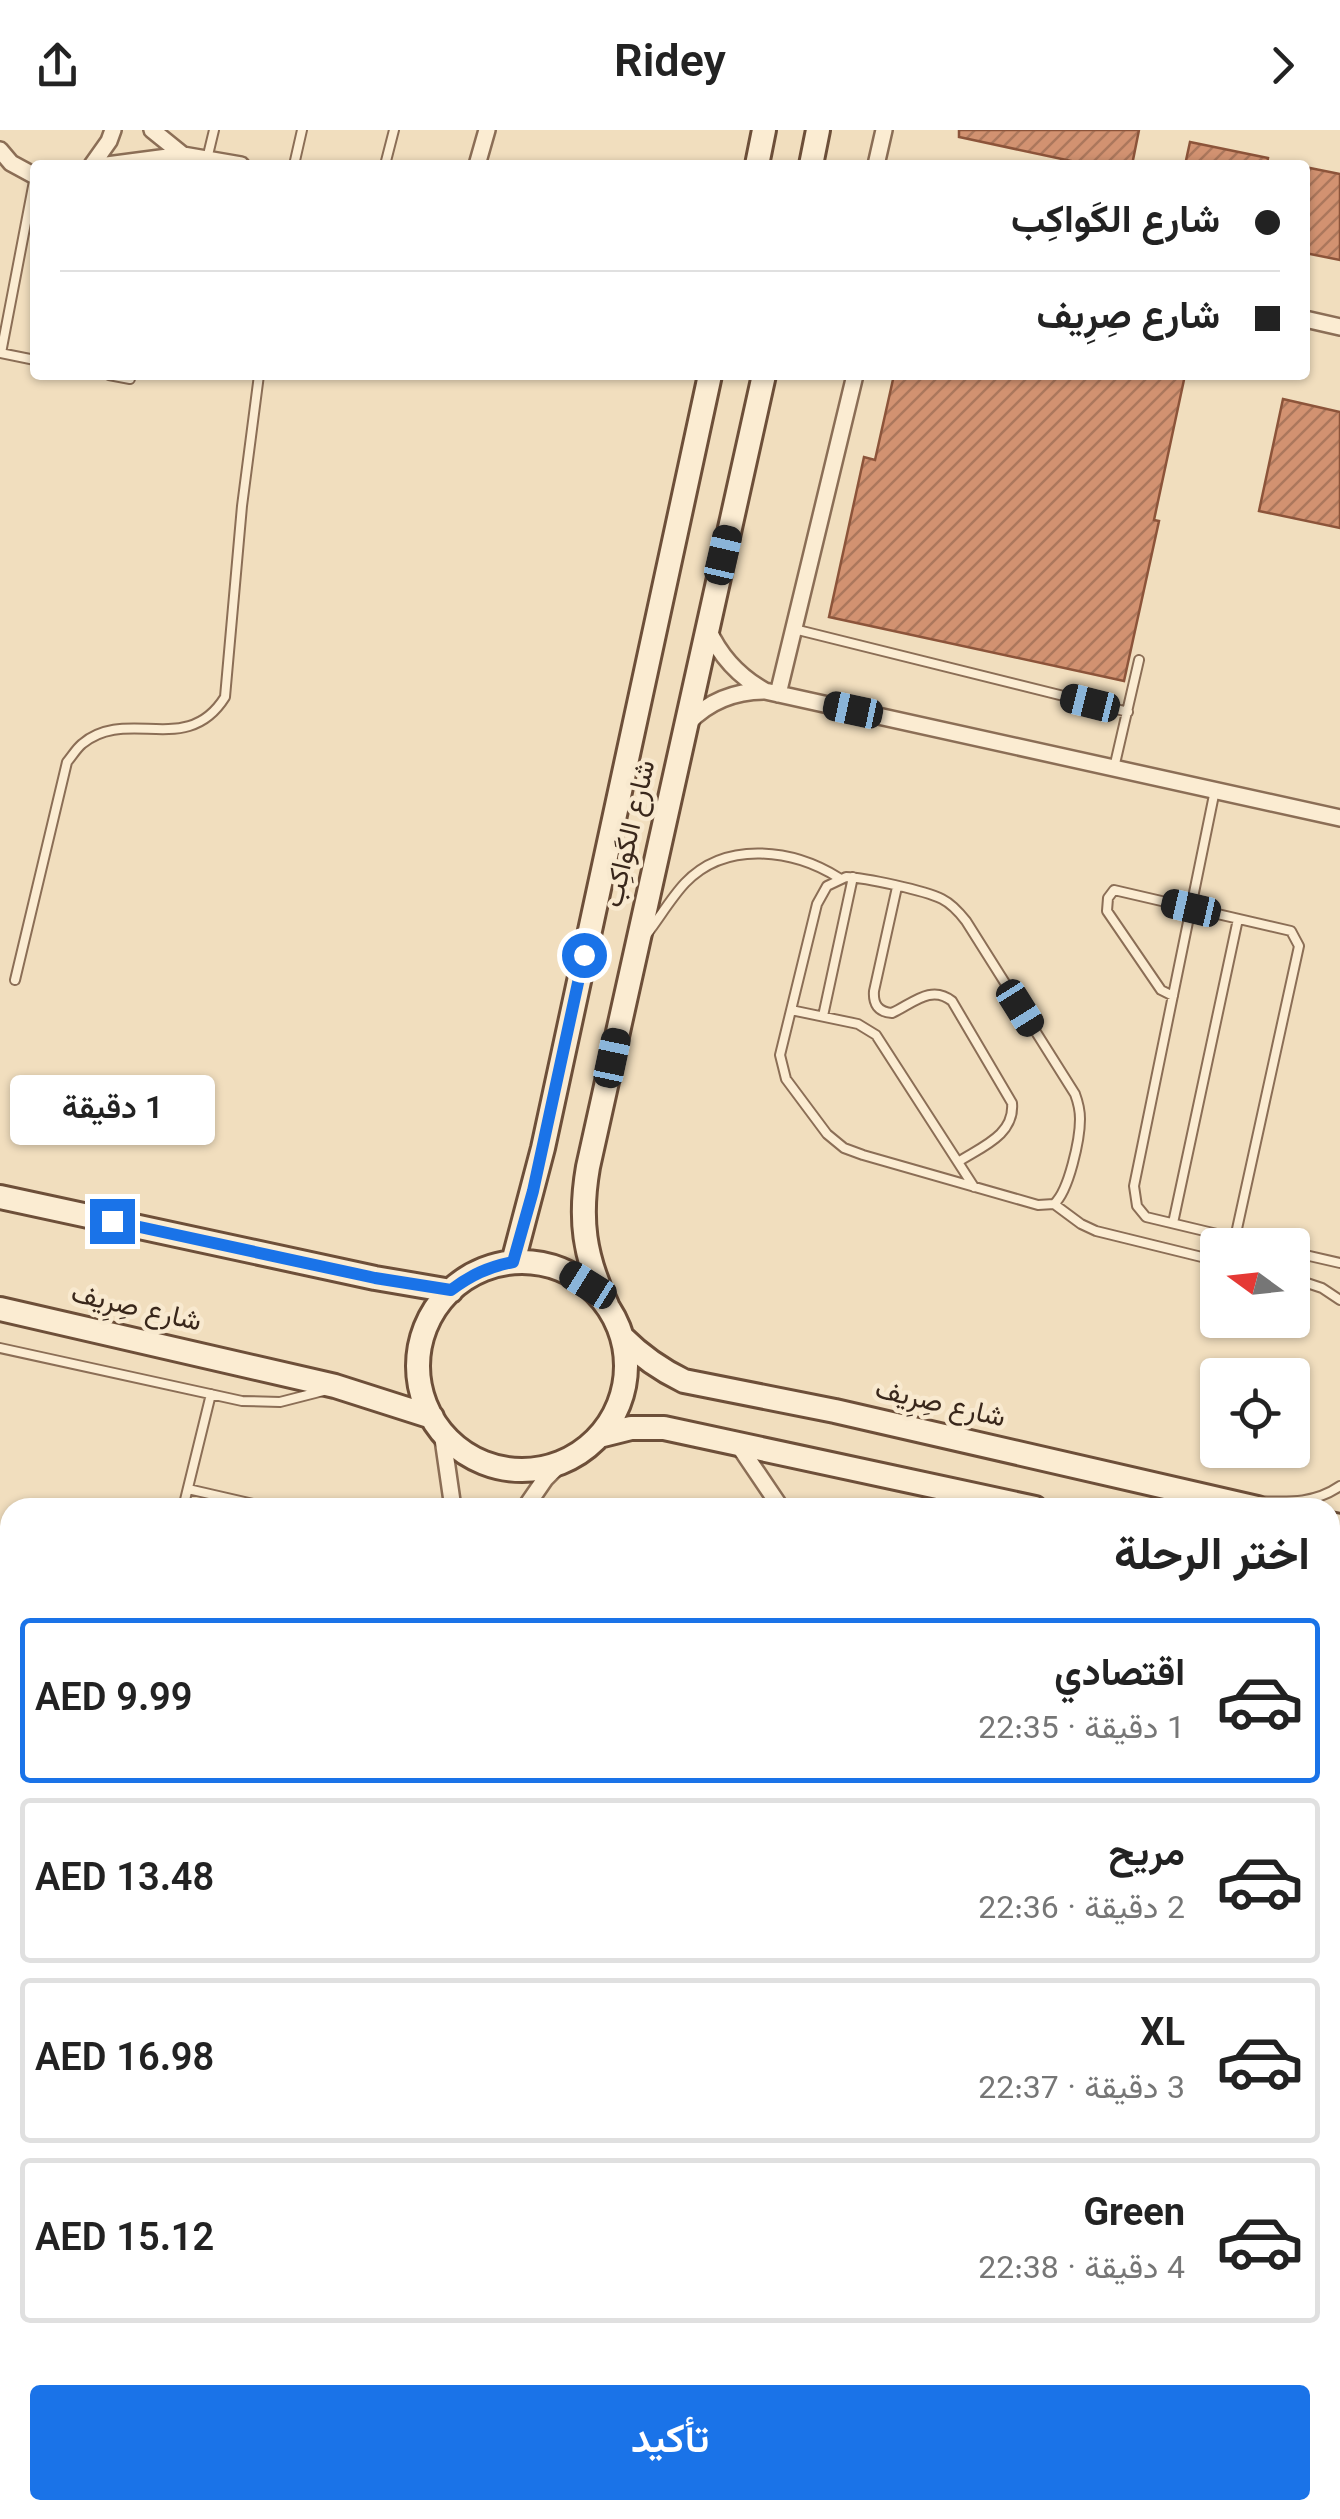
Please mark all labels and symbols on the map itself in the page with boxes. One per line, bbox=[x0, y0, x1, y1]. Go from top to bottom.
car bbox=[702, 522, 744, 588]
car bbox=[1057, 681, 1123, 725]
car bbox=[821, 689, 885, 731]
street label: شارع الكَواكِب bbox=[593, 756, 669, 912]
car bbox=[1158, 887, 1224, 929]
route start bbox=[562, 933, 607, 978]
car bbox=[991, 975, 1049, 1041]
car bbox=[591, 1026, 633, 1090]
callout: 1 دقيقة bbox=[9, 1076, 214, 1146]
route end bbox=[90, 1199, 135, 1244]
north arrow bbox=[1200, 1228, 1310, 1338]
car bbox=[555, 1256, 621, 1314]
street label: شارع صِرِيف bbox=[66, 1273, 206, 1345]
street label: شارع صِرِيف bbox=[870, 1369, 1010, 1441]

